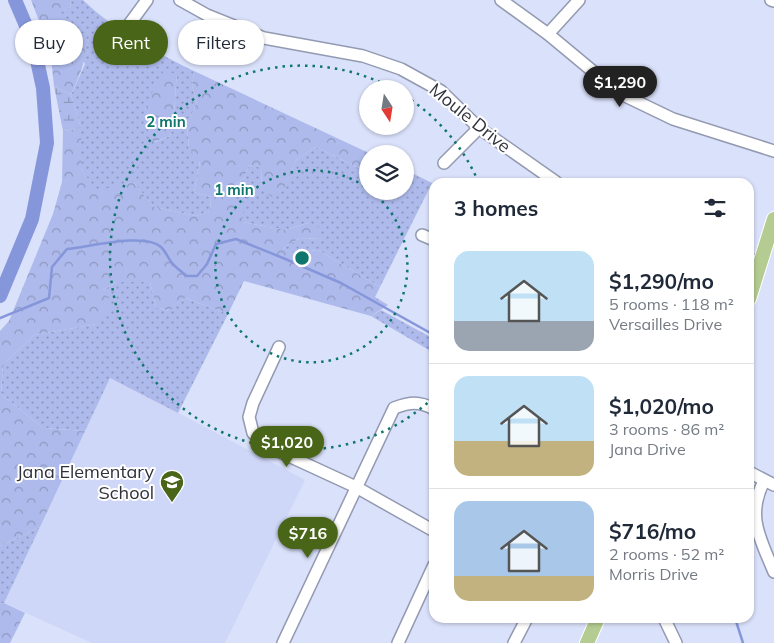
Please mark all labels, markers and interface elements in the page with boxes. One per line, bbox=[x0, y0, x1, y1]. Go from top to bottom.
chip: Buy bbox=[15, 20, 83, 65]
chip: Rent bbox=[93, 20, 168, 65]
chip: Filters bbox=[178, 20, 264, 65]
pin: $1,290 bbox=[579, 66, 661, 108]
text: $1,290 bbox=[594, 72, 646, 92]
street label: Moule Drive bbox=[425, 78, 516, 158]
north arrow bbox=[359, 80, 414, 135]
map controls bbox=[359, 80, 414, 200]
text: 2 min bbox=[146, 112, 186, 131]
button: layers bbox=[359, 145, 414, 200]
text: 1 min bbox=[214, 180, 254, 199]
icon: filters bbox=[701, 194, 729, 222]
text: 3 homes bbox=[454, 195, 538, 221]
centre of rings bbox=[293, 249, 311, 267]
text: $1,290/mo bbox=[609, 268, 714, 294]
icon: home bbox=[494, 271, 554, 331]
text: 5 rooms · 118 m² bbox=[609, 294, 734, 314]
text: Versailles Drive bbox=[609, 314, 722, 334]
text: $1,020/mo bbox=[609, 393, 714, 419]
icon: home bbox=[494, 396, 554, 456]
text: 3 rooms · 86 m² bbox=[609, 419, 724, 439]
pin: $1,020 bbox=[246, 426, 328, 468]
text: $1,020 bbox=[261, 432, 313, 452]
text: Jana Drive bbox=[609, 439, 686, 459]
place label: Jana Elementary School bbox=[17, 460, 154, 504]
school or university icon: Jana Elementary School bbox=[159, 469, 185, 503]
pin: $716 bbox=[278, 516, 338, 559]
text: $716/mo bbox=[609, 518, 696, 544]
icon: home bbox=[494, 521, 554, 581]
text: $716 bbox=[289, 523, 327, 543]
text: 2 rooms · 52 m² bbox=[609, 544, 724, 564]
text: Morris Drive bbox=[609, 564, 698, 584]

